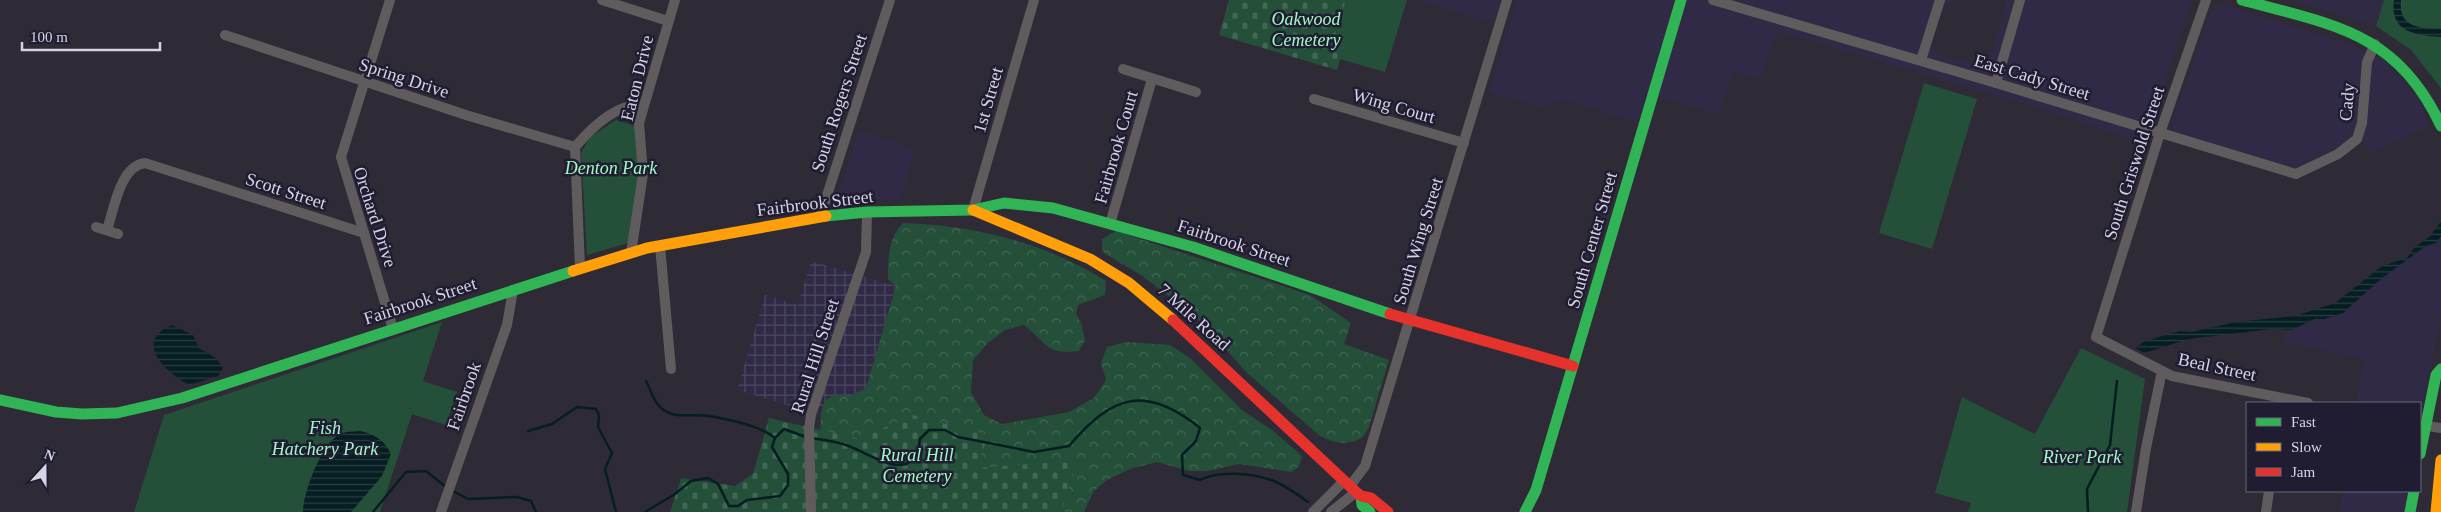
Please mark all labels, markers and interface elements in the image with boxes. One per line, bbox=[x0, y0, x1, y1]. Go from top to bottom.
park label: Oakwood Cemetery bbox=[1272, 9, 1341, 50]
scale bar bbox=[22, 20, 160, 52]
text: 100 m bbox=[30, 29, 68, 45]
street label: South Rogers Street bbox=[807, 31, 871, 175]
street label: Eaton Drive bbox=[617, 33, 657, 123]
street label: East Cady Street bbox=[1972, 50, 2092, 104]
street label: Spring Drive bbox=[356, 54, 452, 102]
street label: 1st Street bbox=[969, 65, 1007, 135]
street label: Cady bbox=[2335, 82, 2359, 122]
street label: South Griswold Street bbox=[2100, 84, 2168, 242]
street label: Wing Court bbox=[1350, 85, 1438, 127]
street label: Fairbrook Court bbox=[1090, 88, 1142, 206]
park label: Denton Park bbox=[564, 158, 658, 178]
street label: Orchard Drive bbox=[349, 164, 401, 270]
street label: Scott Street bbox=[243, 169, 329, 213]
street label: South Center Street bbox=[1563, 169, 1621, 311]
street label: South Wing Street bbox=[1389, 175, 1447, 307]
street label: Fairbrook Street bbox=[755, 186, 875, 220]
street label: Fairbrook Street bbox=[1175, 215, 1293, 271]
street label: Fairbrook Street bbox=[361, 273, 479, 329]
street label: 7 Mile Road bbox=[1154, 279, 1234, 355]
street label: Rural Hill Street bbox=[787, 296, 843, 416]
street label: Beal Street bbox=[2176, 349, 2258, 385]
street label: Fairbrook bbox=[443, 359, 485, 433]
legend bbox=[2246, 402, 2421, 492]
text: Fast bbox=[2291, 414, 2317, 430]
park label: Fish Hatchery Park bbox=[271, 418, 379, 459]
text: Slow bbox=[2291, 439, 2322, 455]
north arrow bbox=[20, 442, 70, 492]
park label: Rural Hill Cemetery bbox=[879, 445, 954, 486]
text: N bbox=[42, 447, 57, 464]
park label: River Park bbox=[2042, 447, 2122, 467]
text: Jam bbox=[2291, 464, 2315, 480]

